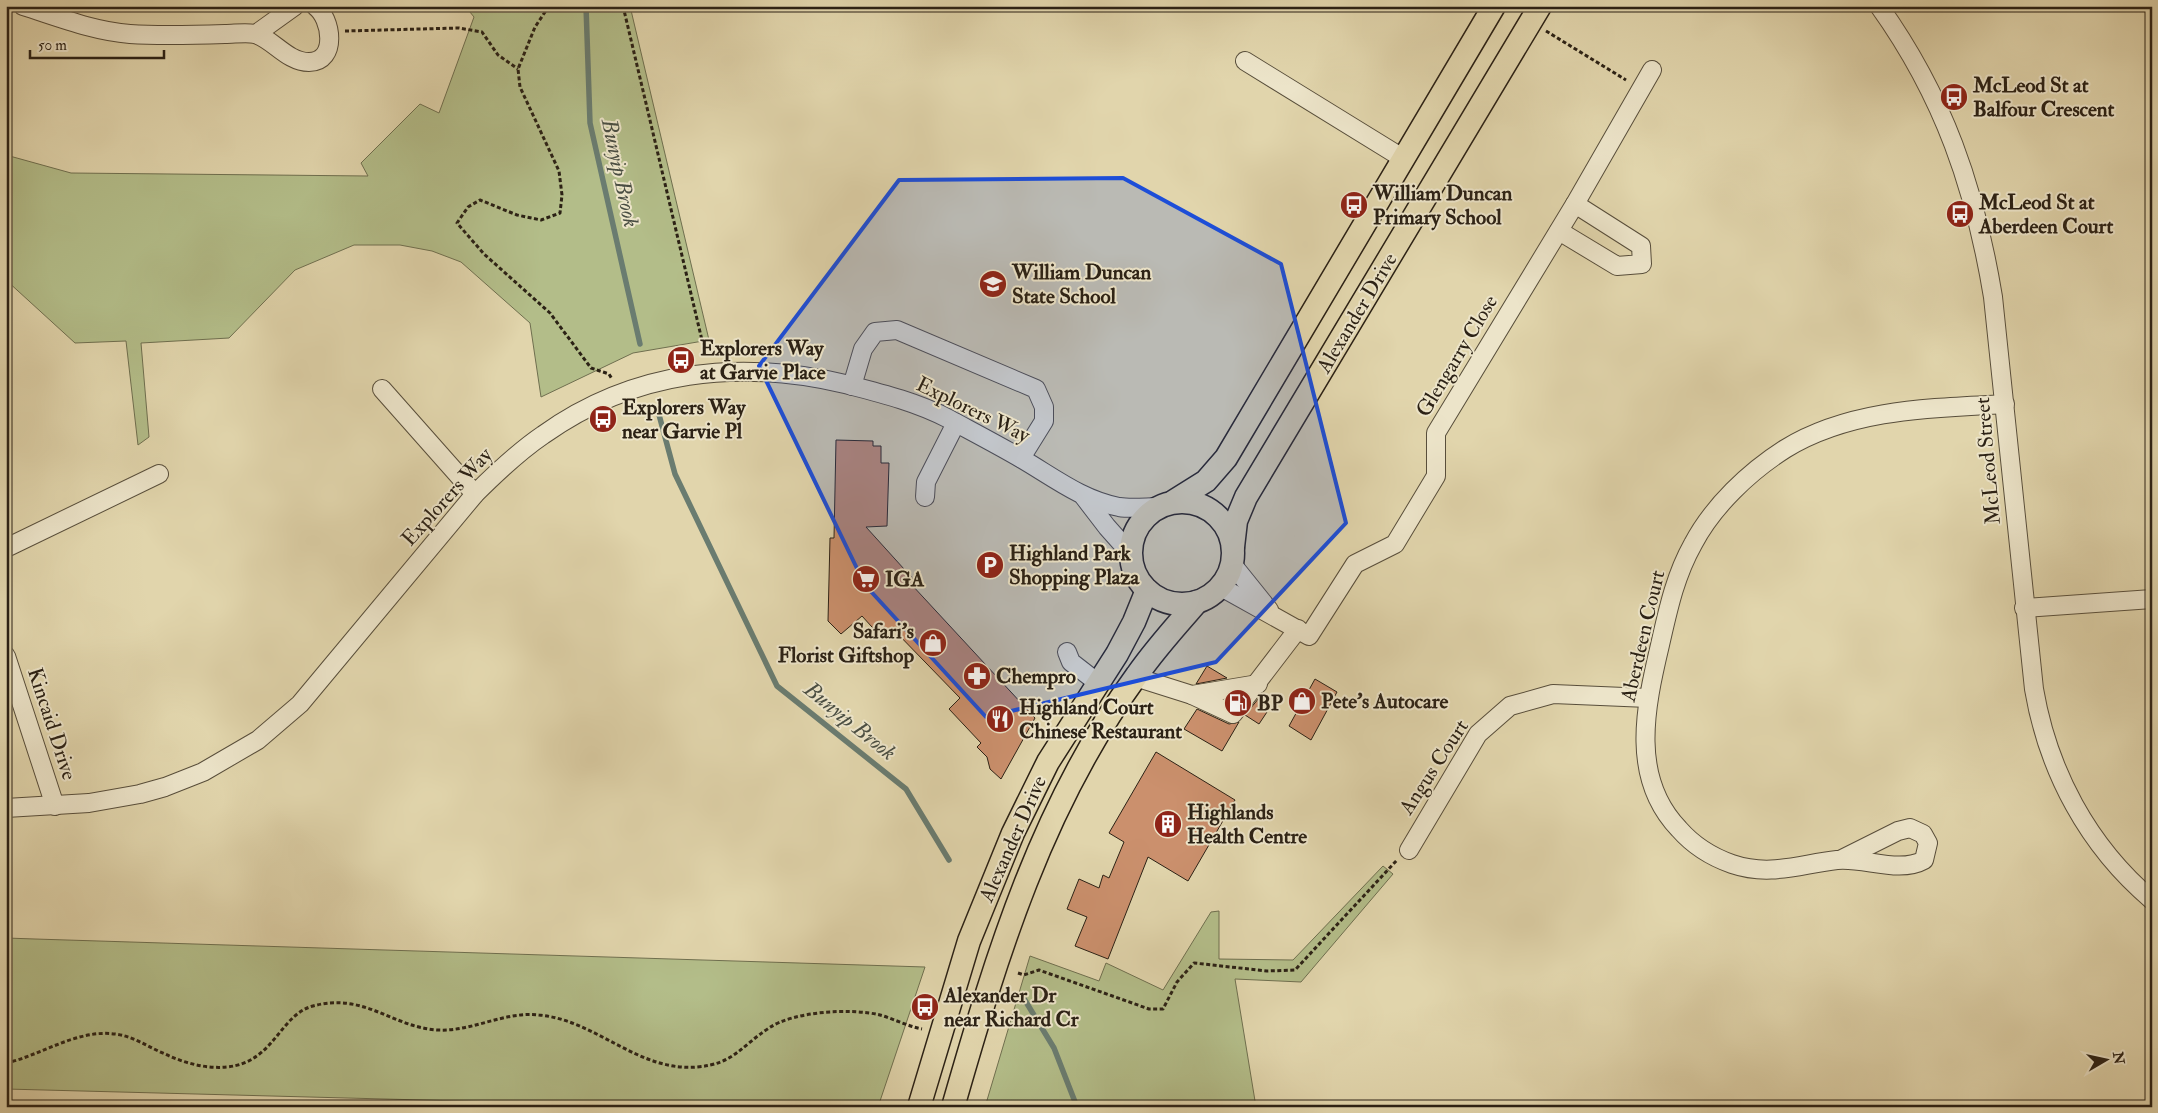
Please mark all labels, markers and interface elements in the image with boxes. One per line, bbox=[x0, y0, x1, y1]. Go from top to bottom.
scale bar bbox=[30, 28, 164, 60]
text: 50 m bbox=[38, 36, 67, 55]
place label: McLeod St at Balfour Crescent bbox=[1972, 72, 2115, 123]
bus stop icon: McLeod St at Balfour Crescent bbox=[1939, 82, 1969, 112]
water label: Bunyip Brook bbox=[595, 115, 645, 230]
place label: William Duncan Primary School bbox=[1372, 180, 1513, 231]
place label: McLeod St at Aberdeen Court bbox=[1978, 189, 2113, 240]
bus stop icon: William Duncan Primary School bbox=[1339, 190, 1369, 220]
bus stop icon: McLeod St at Aberdeen Court bbox=[1945, 199, 1975, 229]
street label: Alexander Drive bbox=[1310, 248, 1404, 379]
place label: William Duncan State School bbox=[1011, 259, 1152, 310]
school or university icon: William Duncan State School bbox=[978, 269, 1008, 299]
street label: Glengarry Close bbox=[1410, 290, 1504, 422]
place label: Explorers Way at Garvie Place bbox=[700, 335, 826, 386]
bus stop icon: Explorers Way at Garvie Place bbox=[666, 345, 696, 375]
street label: Explorers Way bbox=[912, 371, 1035, 450]
place label: Explorers Way near Garvie Pl bbox=[621, 394, 746, 445]
street label: McLeod Street bbox=[1969, 396, 2007, 526]
bus stop icon: Explorers Way near Garvie Pl bbox=[588, 404, 618, 434]
street label: Explorers Way bbox=[396, 442, 499, 552]
place label: Highland Park Shopping Plaza bbox=[1009, 540, 1141, 591]
parking icon: Highland Park Shopping Plaza bbox=[975, 550, 1005, 580]
supermarket icon: IGA bbox=[851, 564, 881, 594]
place label: IGA bbox=[885, 566, 925, 593]
street label: Aberdeen Court bbox=[1615, 567, 1671, 705]
place label: Safari's Florist Giftshop bbox=[778, 618, 914, 669]
shop icon: Safari's Florist Giftshop bbox=[918, 628, 948, 658]
pharmacy icon: Chempro bbox=[962, 661, 992, 691]
place label: Chempro bbox=[996, 663, 1076, 690]
street label: Kincaid Drive bbox=[21, 664, 83, 784]
water label: Bunyip Brook bbox=[797, 675, 902, 767]
shop icon: Pete's Autocare bbox=[1287, 686, 1317, 716]
fuel station icon: BP bbox=[1223, 688, 1253, 718]
place label: Pete's Autocare bbox=[1321, 688, 1448, 715]
place label: BP bbox=[1257, 690, 1284, 717]
place label: Highland Court Chinese Restaurant bbox=[1019, 694, 1182, 745]
restaurant icon: Highland Court Chinese Restaurant bbox=[985, 704, 1015, 734]
street label: Angus Court bbox=[1393, 714, 1475, 821]
street label: Alexander Drive bbox=[973, 771, 1053, 907]
place label: Highlands Health Centre bbox=[1187, 799, 1307, 850]
building icon: Highlands Health Centre bbox=[1153, 809, 1183, 839]
place label: Alexander Dr near Richard Cr bbox=[943, 982, 1080, 1033]
bus stop icon: Alexander Dr near Richard Cr bbox=[910, 992, 940, 1022]
north arrow bbox=[2080, 1036, 2130, 1086]
text: N bbox=[2109, 1050, 2128, 1066]

